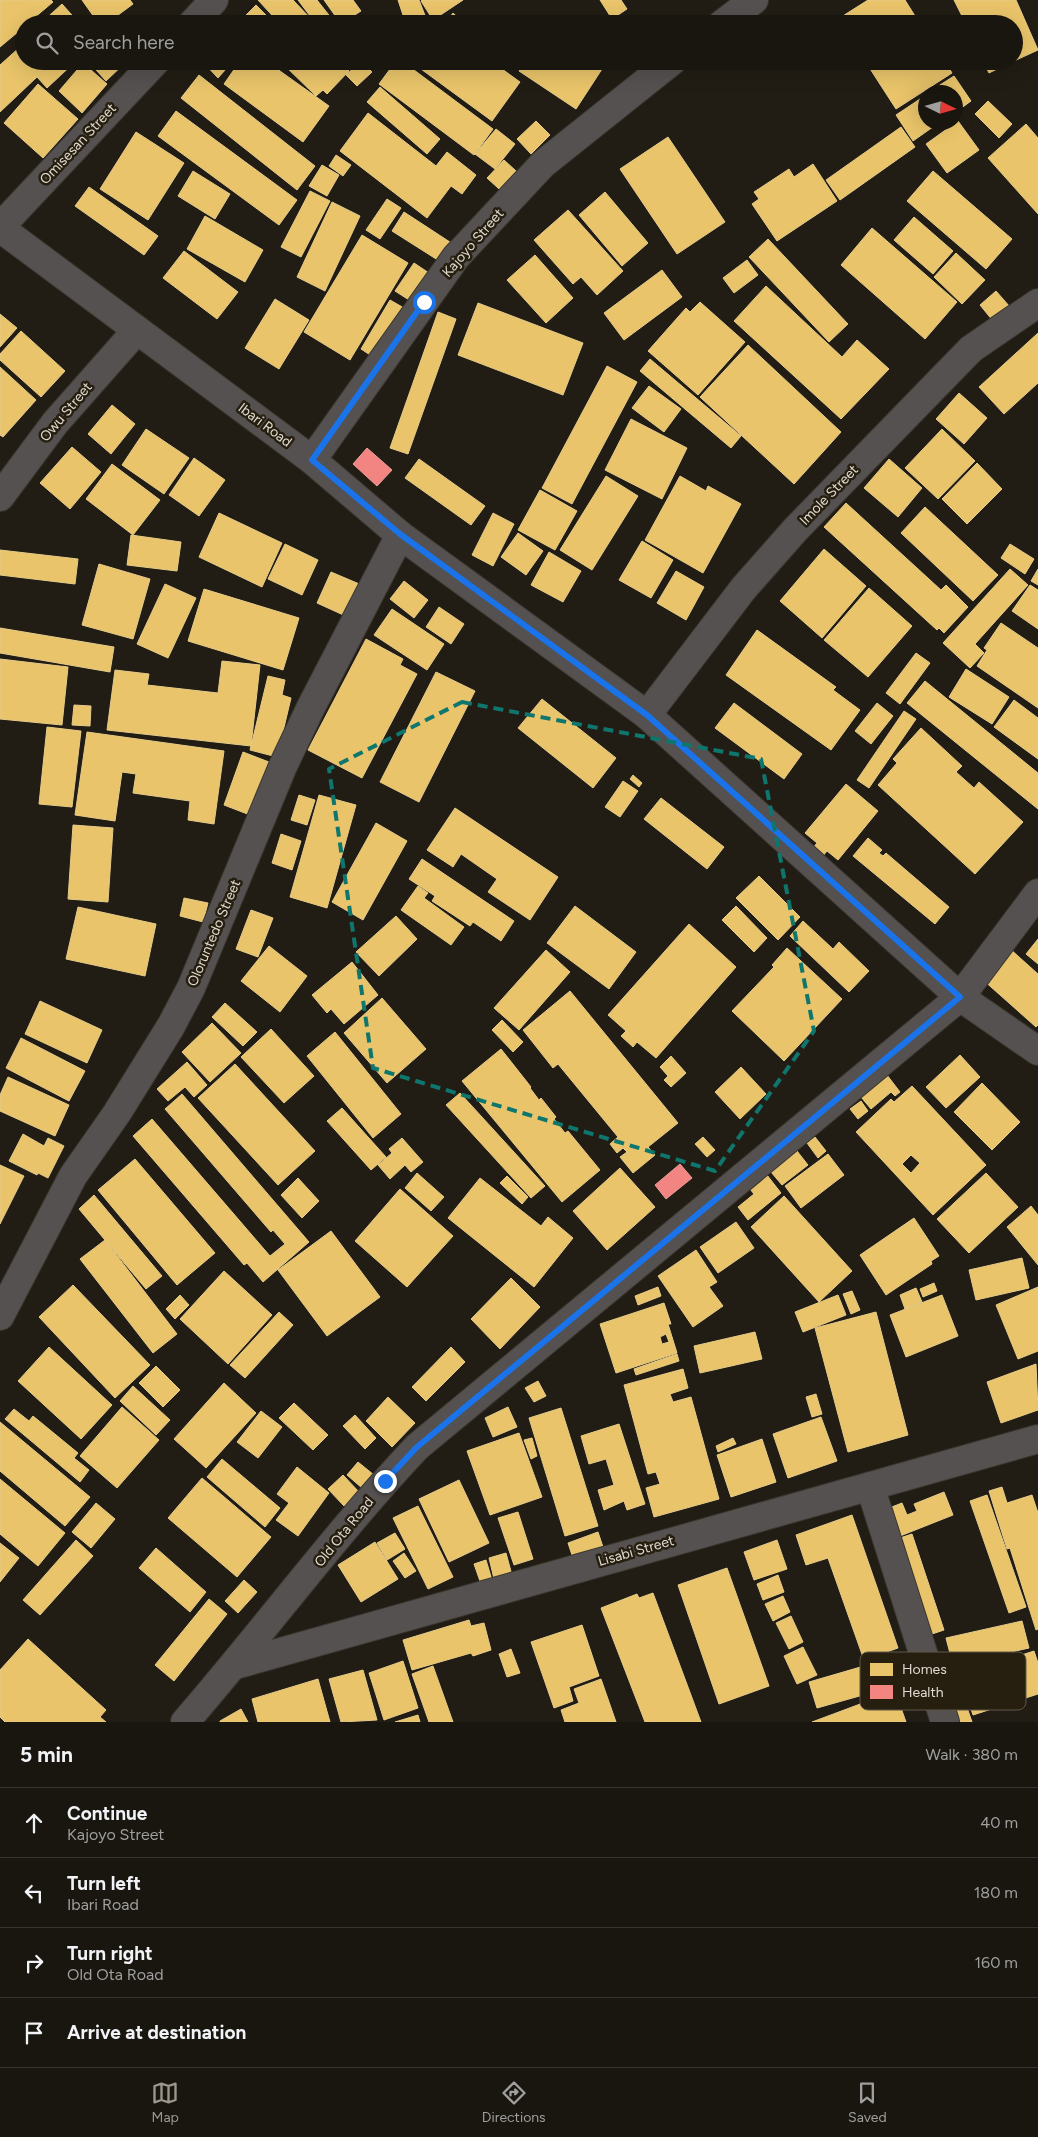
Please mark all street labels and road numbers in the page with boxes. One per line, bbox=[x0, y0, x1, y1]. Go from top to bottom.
street label: Omisesan Street bbox=[36, 100, 120, 188]
street label: Kajoyo Street bbox=[439, 205, 507, 281]
street label: Owu Street bbox=[36, 379, 96, 445]
street label: Ibari Road bbox=[235, 399, 295, 451]
street label: Imole Street bbox=[796, 461, 862, 529]
street label: Oloruntedo Street bbox=[184, 877, 244, 989]
street label: Old Ota Road bbox=[311, 1494, 377, 1570]
street label: Lisabi Street bbox=[596, 1532, 676, 1570]

